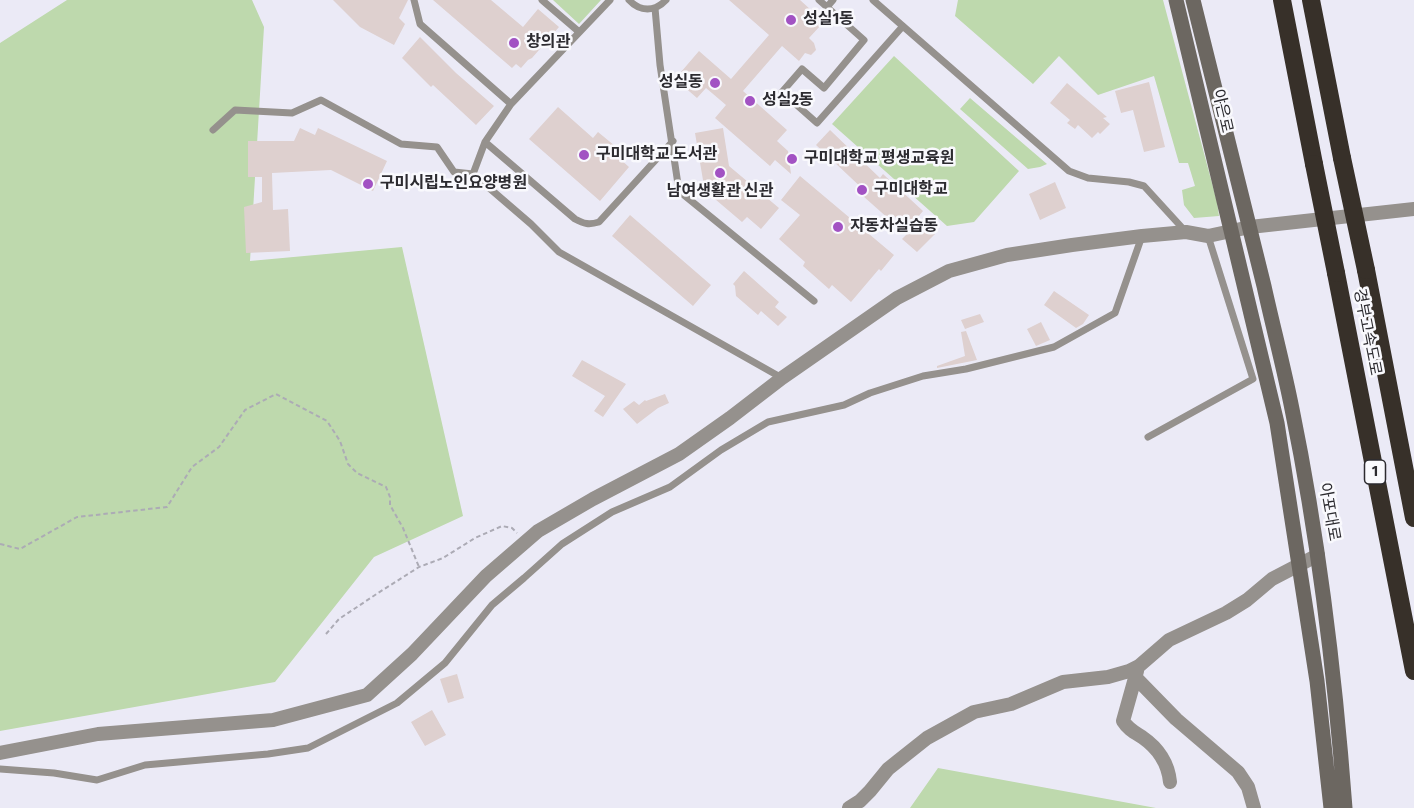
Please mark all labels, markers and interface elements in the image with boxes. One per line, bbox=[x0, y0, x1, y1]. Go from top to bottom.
place label: 성실1동 bbox=[803, 10, 854, 30]
marker: 성실1동 bbox=[784, 13, 798, 27]
place label: 창의관 bbox=[526, 33, 570, 53]
marker: 창의관 bbox=[507, 36, 521, 50]
place label: 성실동 bbox=[659, 73, 703, 93]
marker: 성실동 bbox=[708, 76, 722, 90]
street label: 야은로 bbox=[1208, 87, 1236, 135]
place label: 성실2동 bbox=[762, 91, 814, 111]
marker: 성실2동 bbox=[743, 94, 757, 108]
place label: 구미대학교 도서관 bbox=[596, 145, 717, 165]
marker: 구미대학교 도서관 bbox=[577, 148, 591, 162]
place label: 구미대학교 평생교육원 bbox=[804, 149, 955, 169]
marker: 구미대학교 평생교육원 bbox=[785, 152, 799, 166]
marker: 남여생활관 신관 bbox=[713, 166, 727, 180]
place label: 구미시립노인요양병원 bbox=[380, 174, 527, 194]
marker: 구미시립노인요양병원 bbox=[361, 177, 375, 191]
place label: 구미대학교 bbox=[874, 180, 948, 200]
place label: 남여생활관 신관 bbox=[667, 182, 773, 202]
marker: 구미대학교 bbox=[855, 183, 869, 197]
place label: 자동차실습동 bbox=[850, 217, 938, 237]
marker: 자동차실습동 bbox=[831, 220, 845, 234]
street label: 경부고속도로 bbox=[1349, 287, 1385, 377]
road number: 1 bbox=[1364, 460, 1386, 484]
street label: 아포대로 bbox=[1314, 481, 1344, 543]

